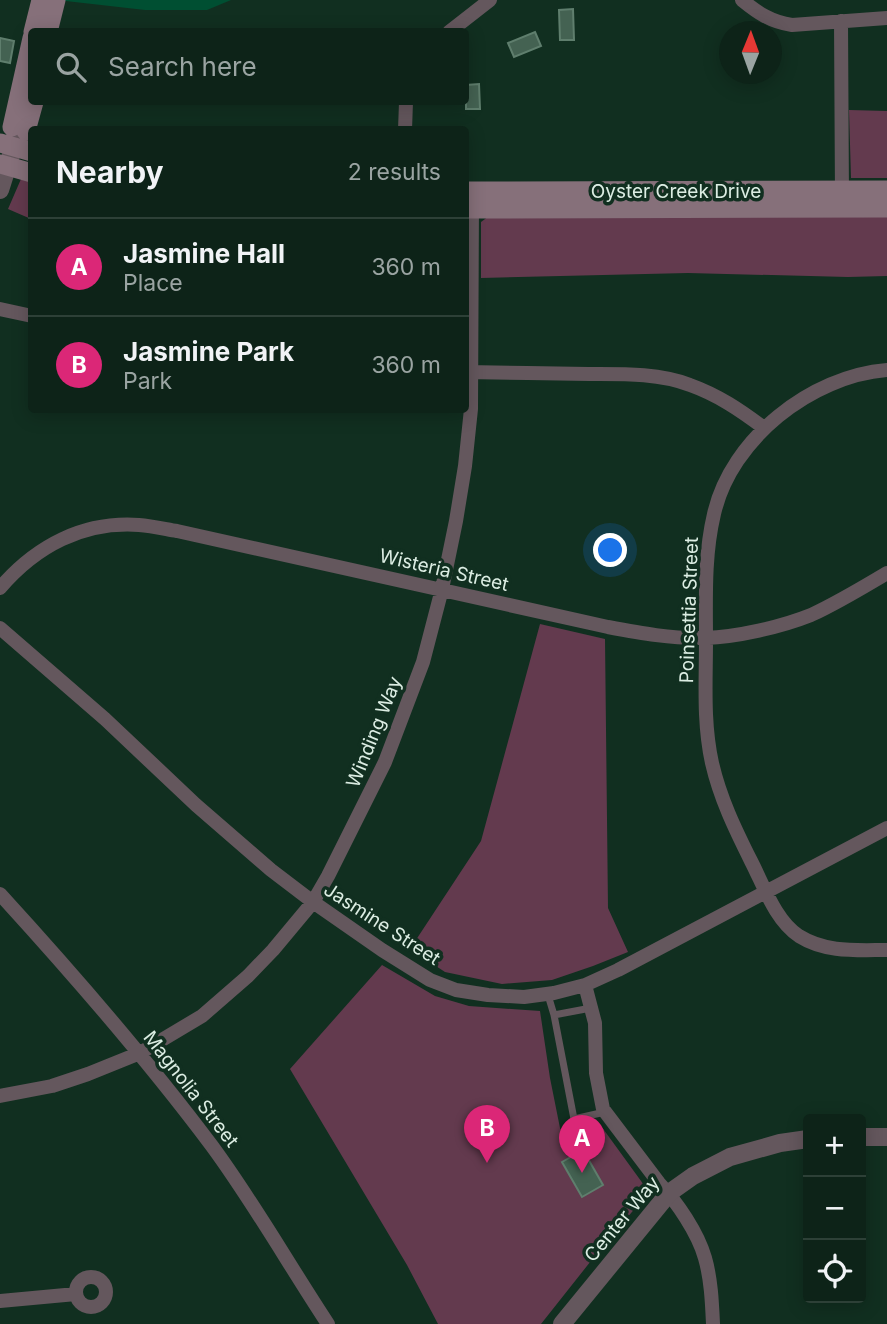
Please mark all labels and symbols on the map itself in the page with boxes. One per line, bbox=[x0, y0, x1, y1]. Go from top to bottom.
north arrow bbox=[719, 21, 782, 84]
street label: Oyster Creek Drive bbox=[591, 180, 761, 203]
your location bbox=[593, 533, 627, 567]
street label: Poinsettia Street bbox=[675, 536, 703, 684]
street label: Wisteria Street bbox=[377, 544, 511, 596]
street label: Winding Way bbox=[341, 673, 407, 791]
street label: Jasmine Street bbox=[320, 878, 444, 970]
street label: Magnolia Street bbox=[139, 1026, 243, 1152]
pin: B bbox=[464, 1105, 510, 1163]
pin: A bbox=[559, 1115, 605, 1173]
street label: Center Way bbox=[580, 1171, 665, 1266]

